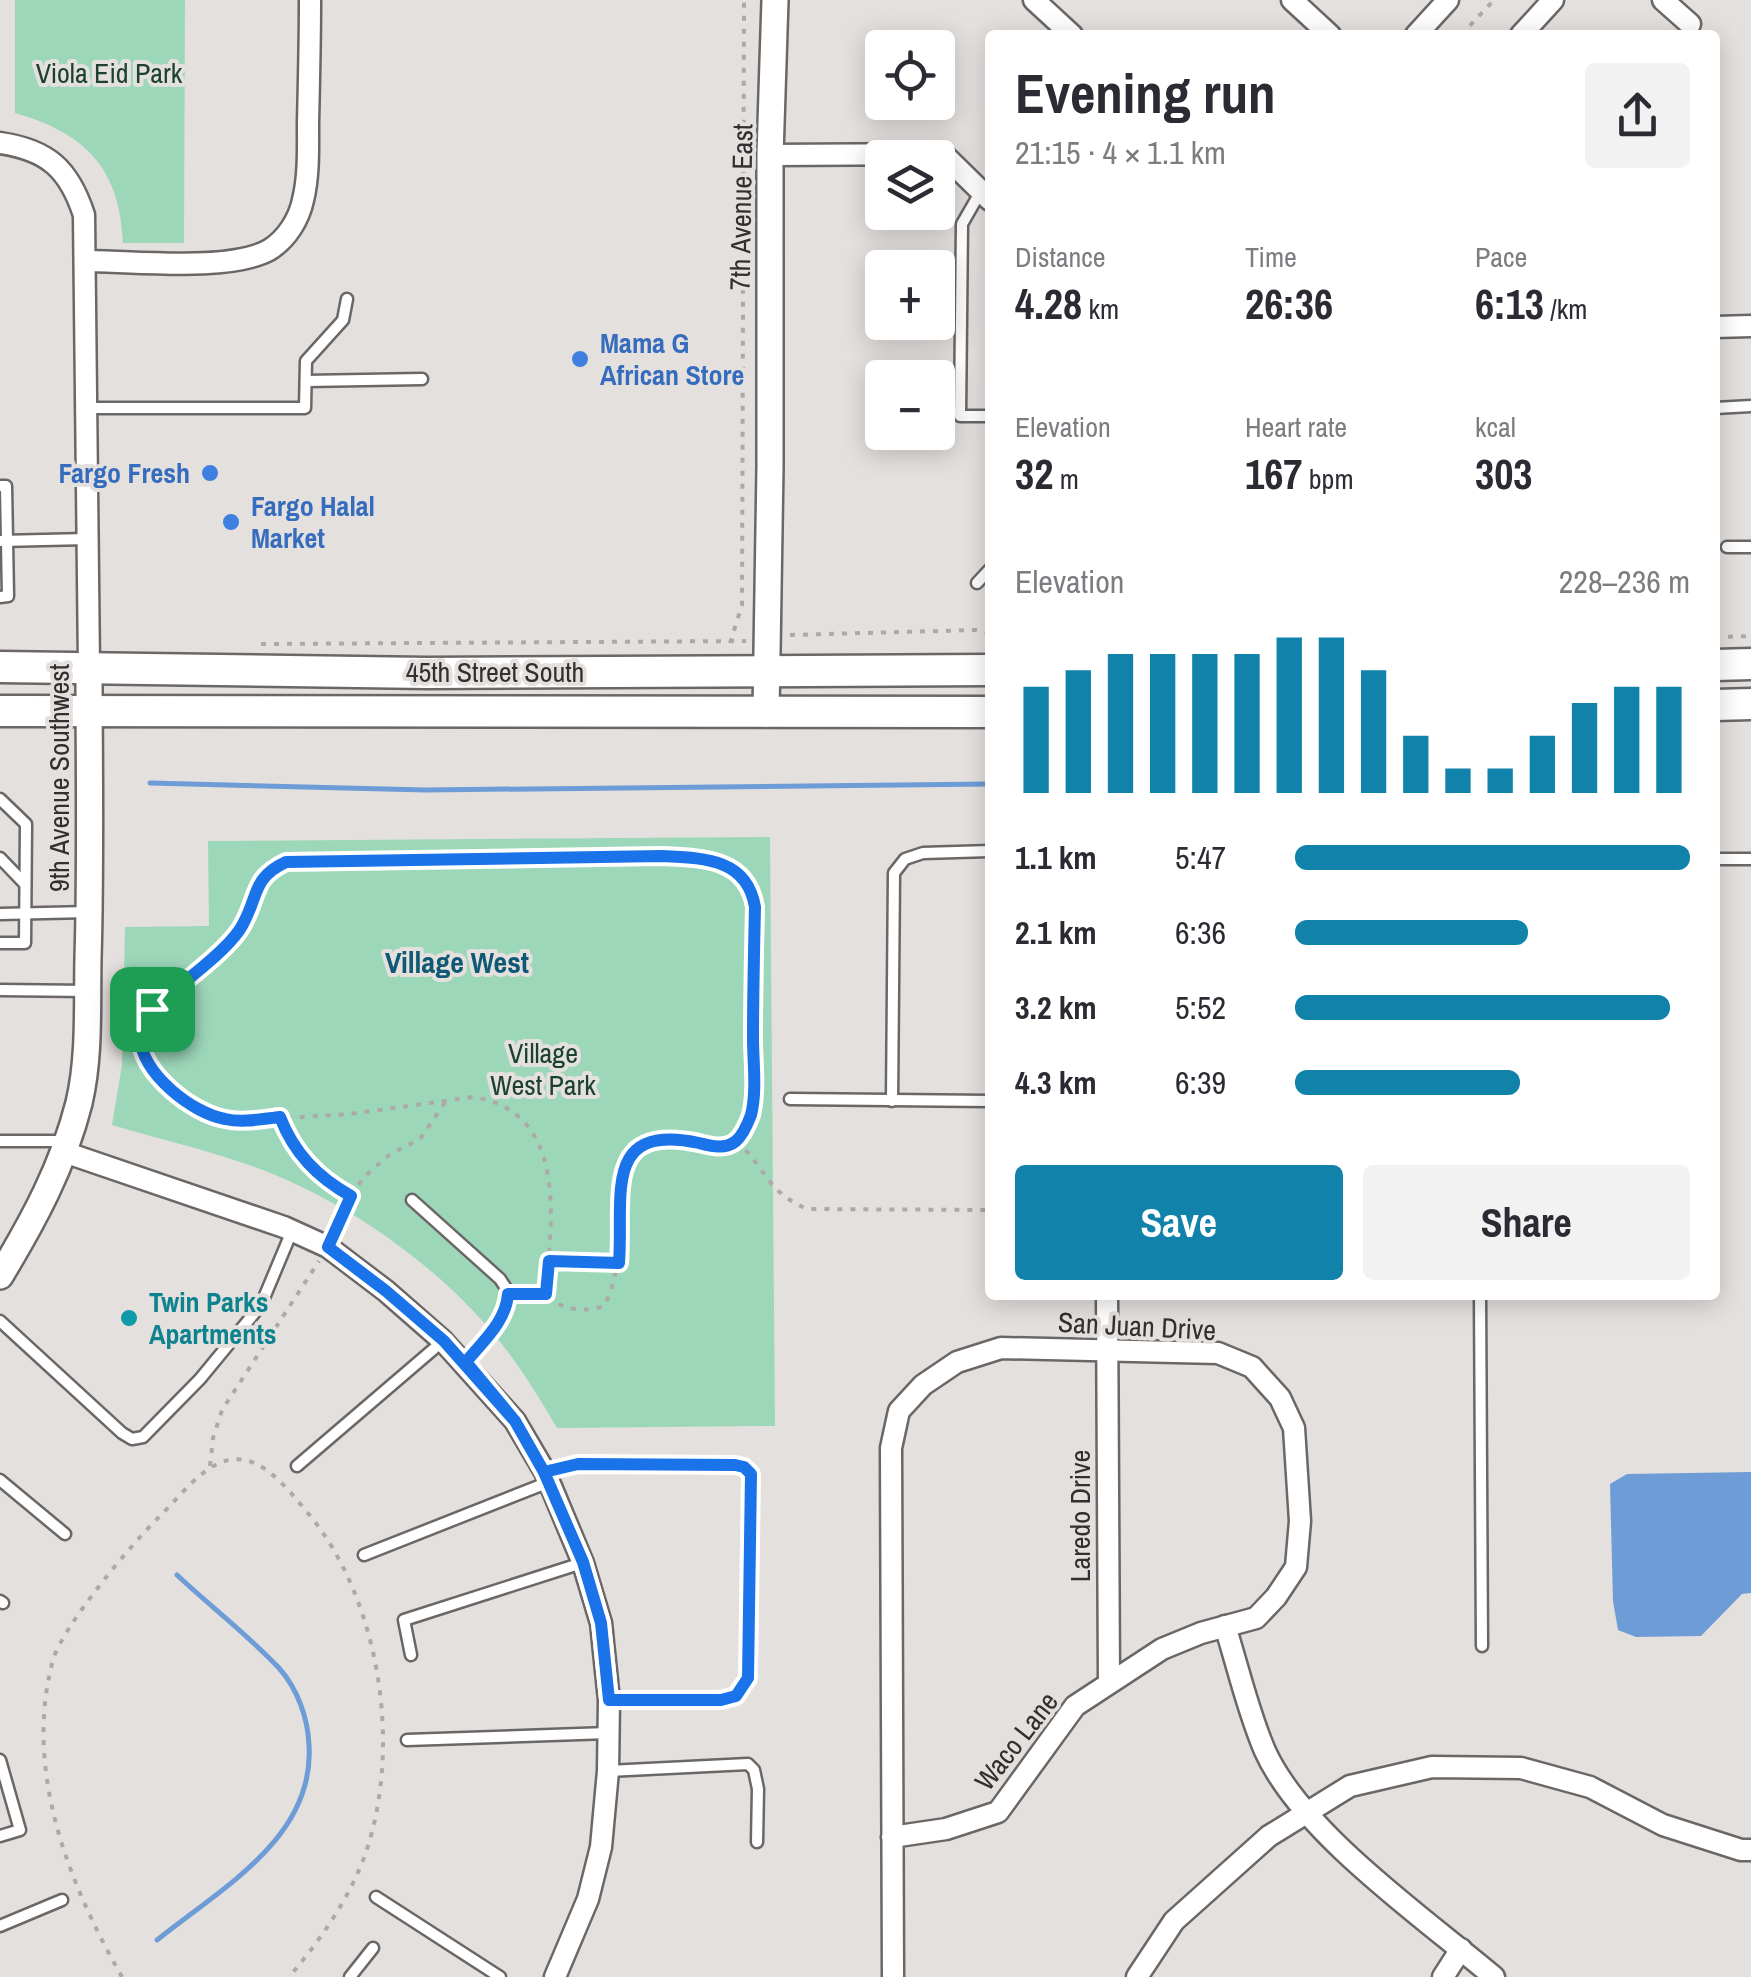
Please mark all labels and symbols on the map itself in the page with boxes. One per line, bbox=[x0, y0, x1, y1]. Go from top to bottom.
park label: Viola Eid Park bbox=[36, 54, 183, 92]
street label: 7th Avenue East bbox=[721, 123, 761, 291]
place label: Mama G African Store bbox=[600, 324, 744, 394]
marker: Mama G African Store bbox=[569, 348, 591, 370]
place label: Fargo Fresh bbox=[58, 454, 190, 492]
marker: Fargo Fresh bbox=[199, 462, 221, 484]
place label: Fargo Halal Market bbox=[251, 487, 375, 557]
marker: Fargo Halal Market bbox=[220, 511, 242, 533]
street label: 45th Street South bbox=[406, 653, 584, 691]
street label: 9th Avenue Southwest bbox=[40, 664, 78, 892]
district label: Village West bbox=[385, 942, 529, 982]
pin bbox=[110, 967, 195, 1052]
park label: Village West Park bbox=[490, 1034, 596, 1104]
place label: Twin Parks Apartments bbox=[149, 1283, 277, 1353]
street label: San Juan Drive bbox=[1057, 1303, 1217, 1349]
marker: Twin Parks Apartments bbox=[118, 1307, 140, 1329]
street label: Laredo Drive bbox=[1061, 1450, 1099, 1582]
street label: Waco Lane bbox=[966, 1684, 1066, 1798]

